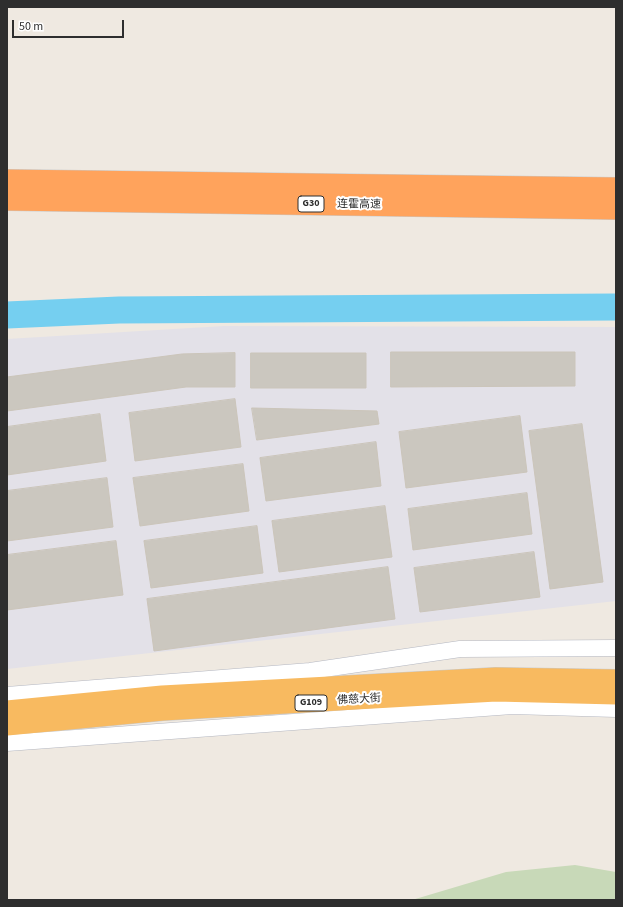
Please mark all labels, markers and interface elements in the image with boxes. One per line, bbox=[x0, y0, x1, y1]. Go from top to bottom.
scale bar bbox=[14, 12, 126, 38]
text: 50 m bbox=[19, 18, 43, 35]
road number: G30 bbox=[298, 196, 324, 212]
street label: 连霍高速 bbox=[337, 198, 381, 212]
street label: 佛慈大街 bbox=[337, 692, 381, 708]
road number: G109 bbox=[295, 695, 327, 711]

